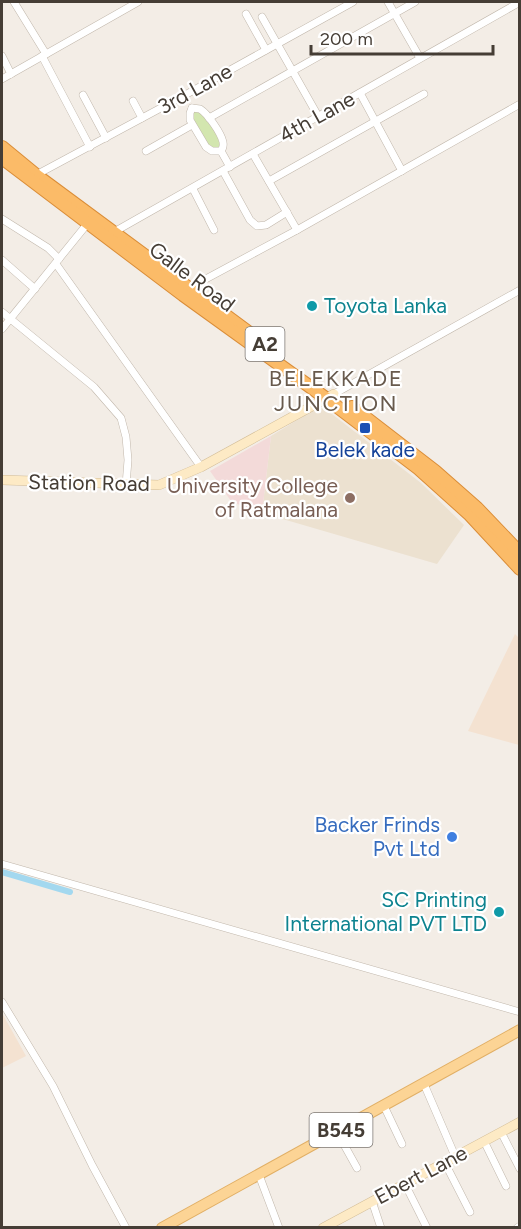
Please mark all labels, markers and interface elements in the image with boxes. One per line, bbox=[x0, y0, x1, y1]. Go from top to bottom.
scale bar bbox=[311, 18, 492, 56]
text: 200 m bbox=[320, 28, 373, 50]
street label: 3rd Lane bbox=[153, 58, 236, 119]
street label: 4th Lane bbox=[275, 86, 359, 148]
street label: Galle Road bbox=[144, 236, 240, 317]
place label: Toyota Lanka bbox=[324, 293, 447, 318]
marker: Toyota Lanka bbox=[305, 299, 319, 313]
road number: A2 bbox=[246, 327, 284, 361]
district label: BELEKKADE JUNCTION bbox=[269, 365, 403, 417]
marker: Belek kade bbox=[358, 421, 372, 435]
place label: Belek kade bbox=[315, 437, 415, 462]
street label: Station Road bbox=[28, 469, 150, 496]
place label: University College of Ratmalana bbox=[167, 473, 338, 522]
marker: University College of Ratmalana bbox=[343, 491, 357, 505]
place label: Backer Frinds Pvt Ltd bbox=[314, 812, 440, 861]
marker: Backer Frinds Pvt Ltd bbox=[445, 830, 459, 844]
place label: SC Printing International PVT LTD bbox=[285, 887, 487, 936]
marker: SC Printing International PVT LTD bbox=[492, 905, 506, 919]
road number: B545 bbox=[310, 1113, 372, 1147]
street label: Ebert Lane bbox=[370, 1140, 471, 1209]

